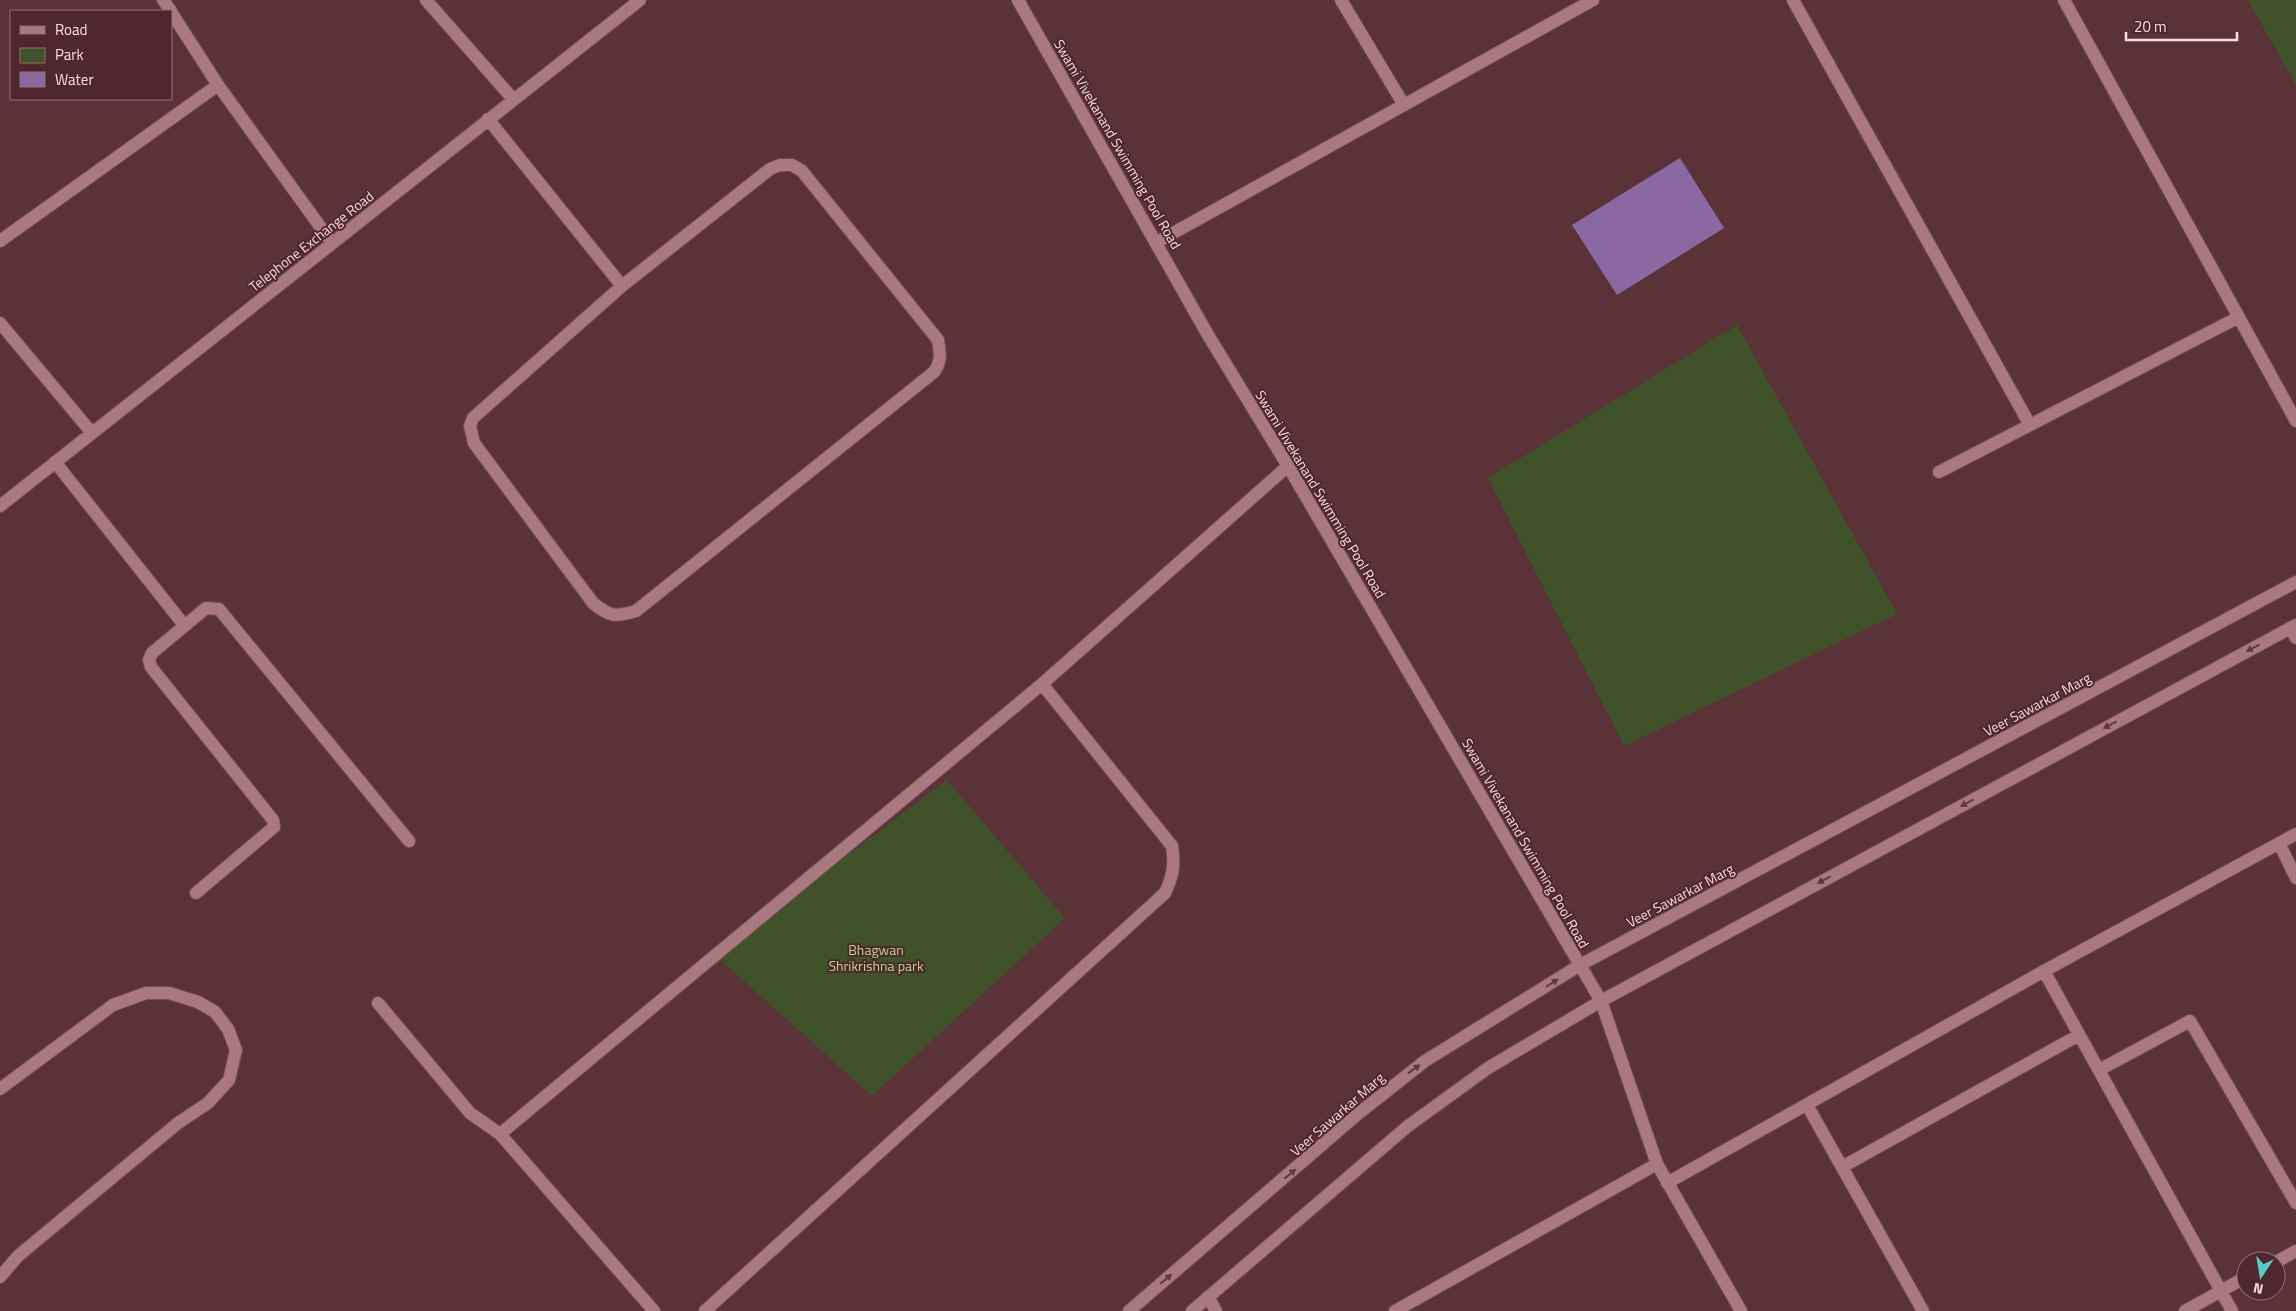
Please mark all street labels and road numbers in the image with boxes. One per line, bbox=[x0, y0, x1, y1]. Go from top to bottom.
street label: Swami Vivekanand Swimming Pool Road bbox=[1049, 35, 1187, 253]
street label: Telephone Exchange Road bbox=[244, 186, 378, 296]
street label: Swami Vivekanand Swimming Pool Road bbox=[1250, 386, 1392, 602]
street label: Veer Sawarkar Marg bbox=[1979, 667, 2095, 741]
street label: Swami Vivekanand Swimming Pool Road bbox=[1457, 734, 1595, 952]
street label: Veer Sawarkar Marg bbox=[1622, 858, 1738, 932]
street label: Veer Sawarkar Marg bbox=[1285, 1067, 1389, 1161]

